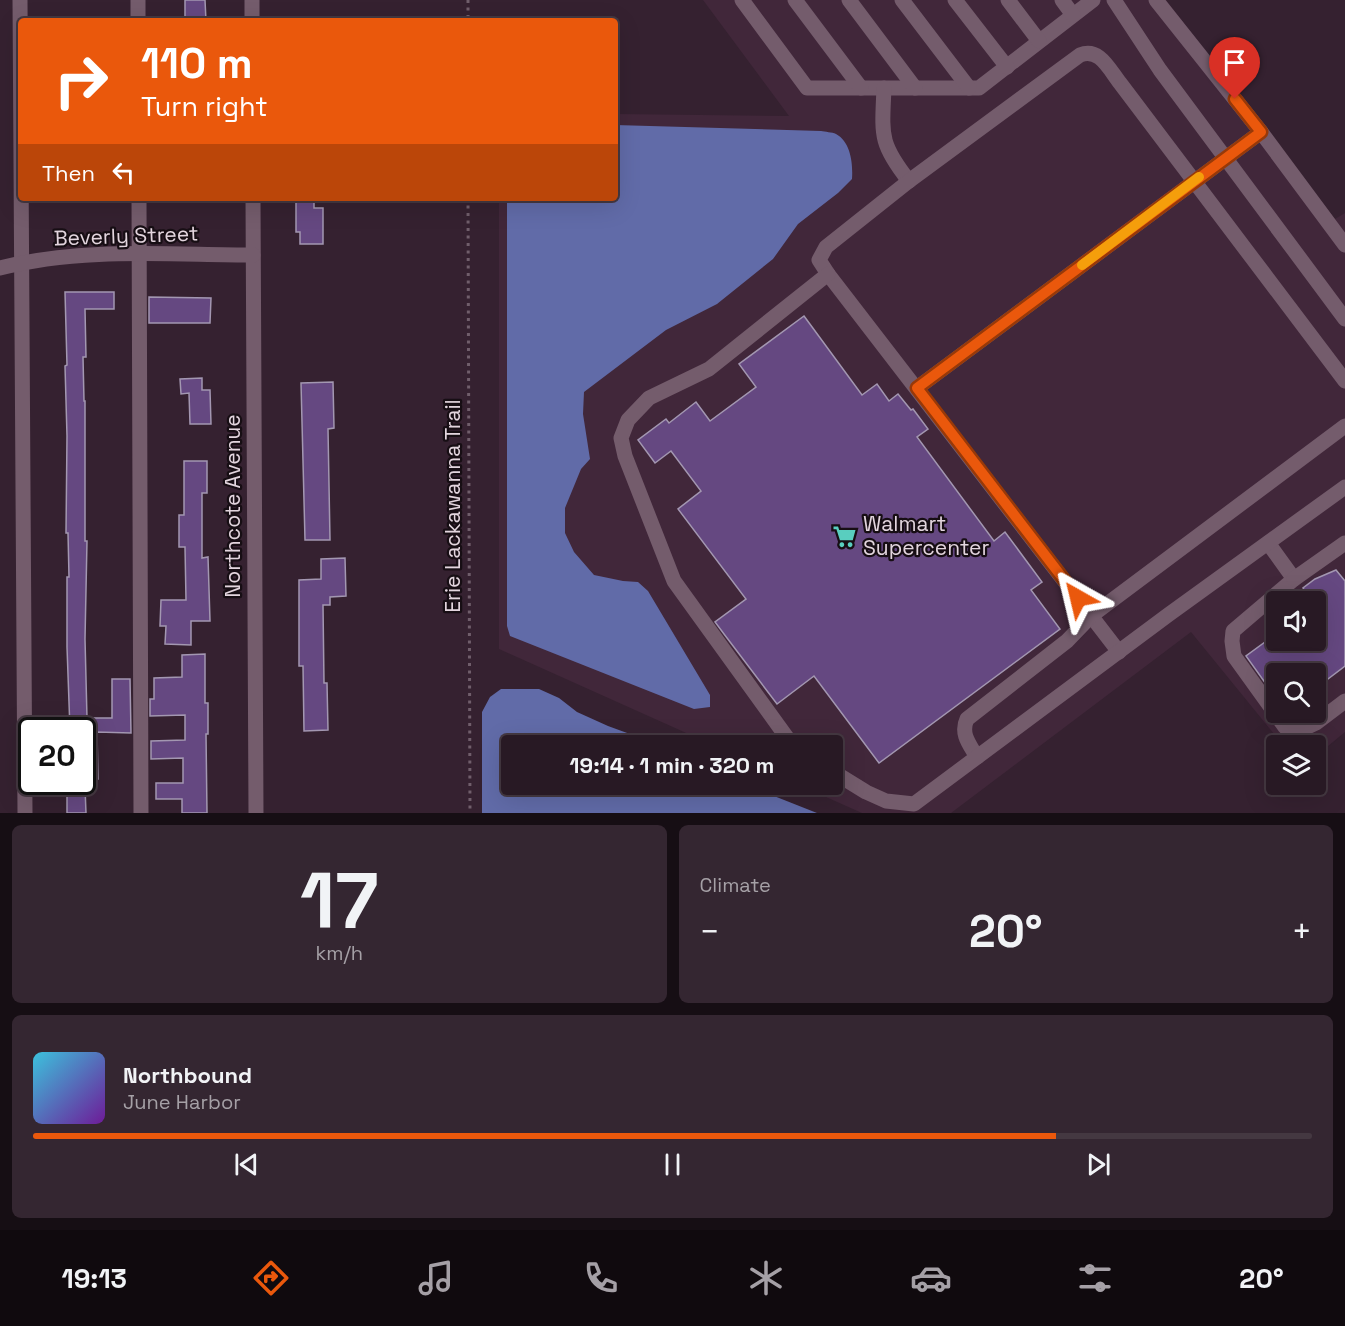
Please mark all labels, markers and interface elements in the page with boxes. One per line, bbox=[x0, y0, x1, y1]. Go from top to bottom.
text: 110 m bbox=[141, 37, 253, 90]
pin bbox=[1209, 37, 1260, 99]
icon: right bbox=[42, 42, 120, 120]
icon: arrive bbox=[1218, 46, 1251, 79]
text: Turn right bbox=[141, 89, 268, 124]
icon: left bbox=[107, 156, 140, 189]
text: Then bbox=[42, 159, 95, 187]
street label: Beverly Street bbox=[53, 219, 199, 252]
street label: Erie Lackawanna Trail bbox=[439, 399, 466, 613]
street label: Northcote Avenue bbox=[219, 414, 246, 598]
place label: Walmart Supercenter bbox=[863, 510, 990, 561]
supermarket icon: Walmart Supercenter bbox=[832, 523, 858, 549]
position arrow bbox=[1046, 566, 1110, 630]
map controls bbox=[1266, 591, 1326, 795]
button: sound bbox=[1266, 591, 1326, 651]
button: search bbox=[1266, 663, 1326, 723]
speed limit sign: 20 bbox=[18, 717, 96, 795]
button: layers bbox=[1266, 735, 1326, 795]
text: 19:14 · 1 min · 320 m bbox=[570, 751, 774, 779]
text: 17 bbox=[300, 851, 378, 951]
text: Climate bbox=[700, 872, 771, 898]
text: 20° bbox=[969, 903, 1043, 960]
text: − bbox=[700, 911, 720, 953]
text: + bbox=[1292, 911, 1312, 953]
text: km/h bbox=[315, 940, 363, 966]
text: Northbound bbox=[123, 1061, 252, 1089]
text: June Harbor bbox=[123, 1089, 241, 1115]
icon: previous bbox=[230, 1148, 263, 1181]
icon: pause bbox=[656, 1148, 689, 1181]
icon: next bbox=[1082, 1148, 1115, 1181]
icon: directions bbox=[250, 1257, 292, 1299]
icon: music bbox=[415, 1257, 457, 1299]
icon: phone bbox=[580, 1257, 622, 1299]
icon: climate bbox=[745, 1257, 787, 1299]
icon: car bbox=[910, 1257, 952, 1299]
icon: filters bbox=[1074, 1257, 1116, 1299]
text: 19:13 bbox=[61, 1261, 127, 1296]
text: 20° bbox=[1239, 1261, 1284, 1296]

